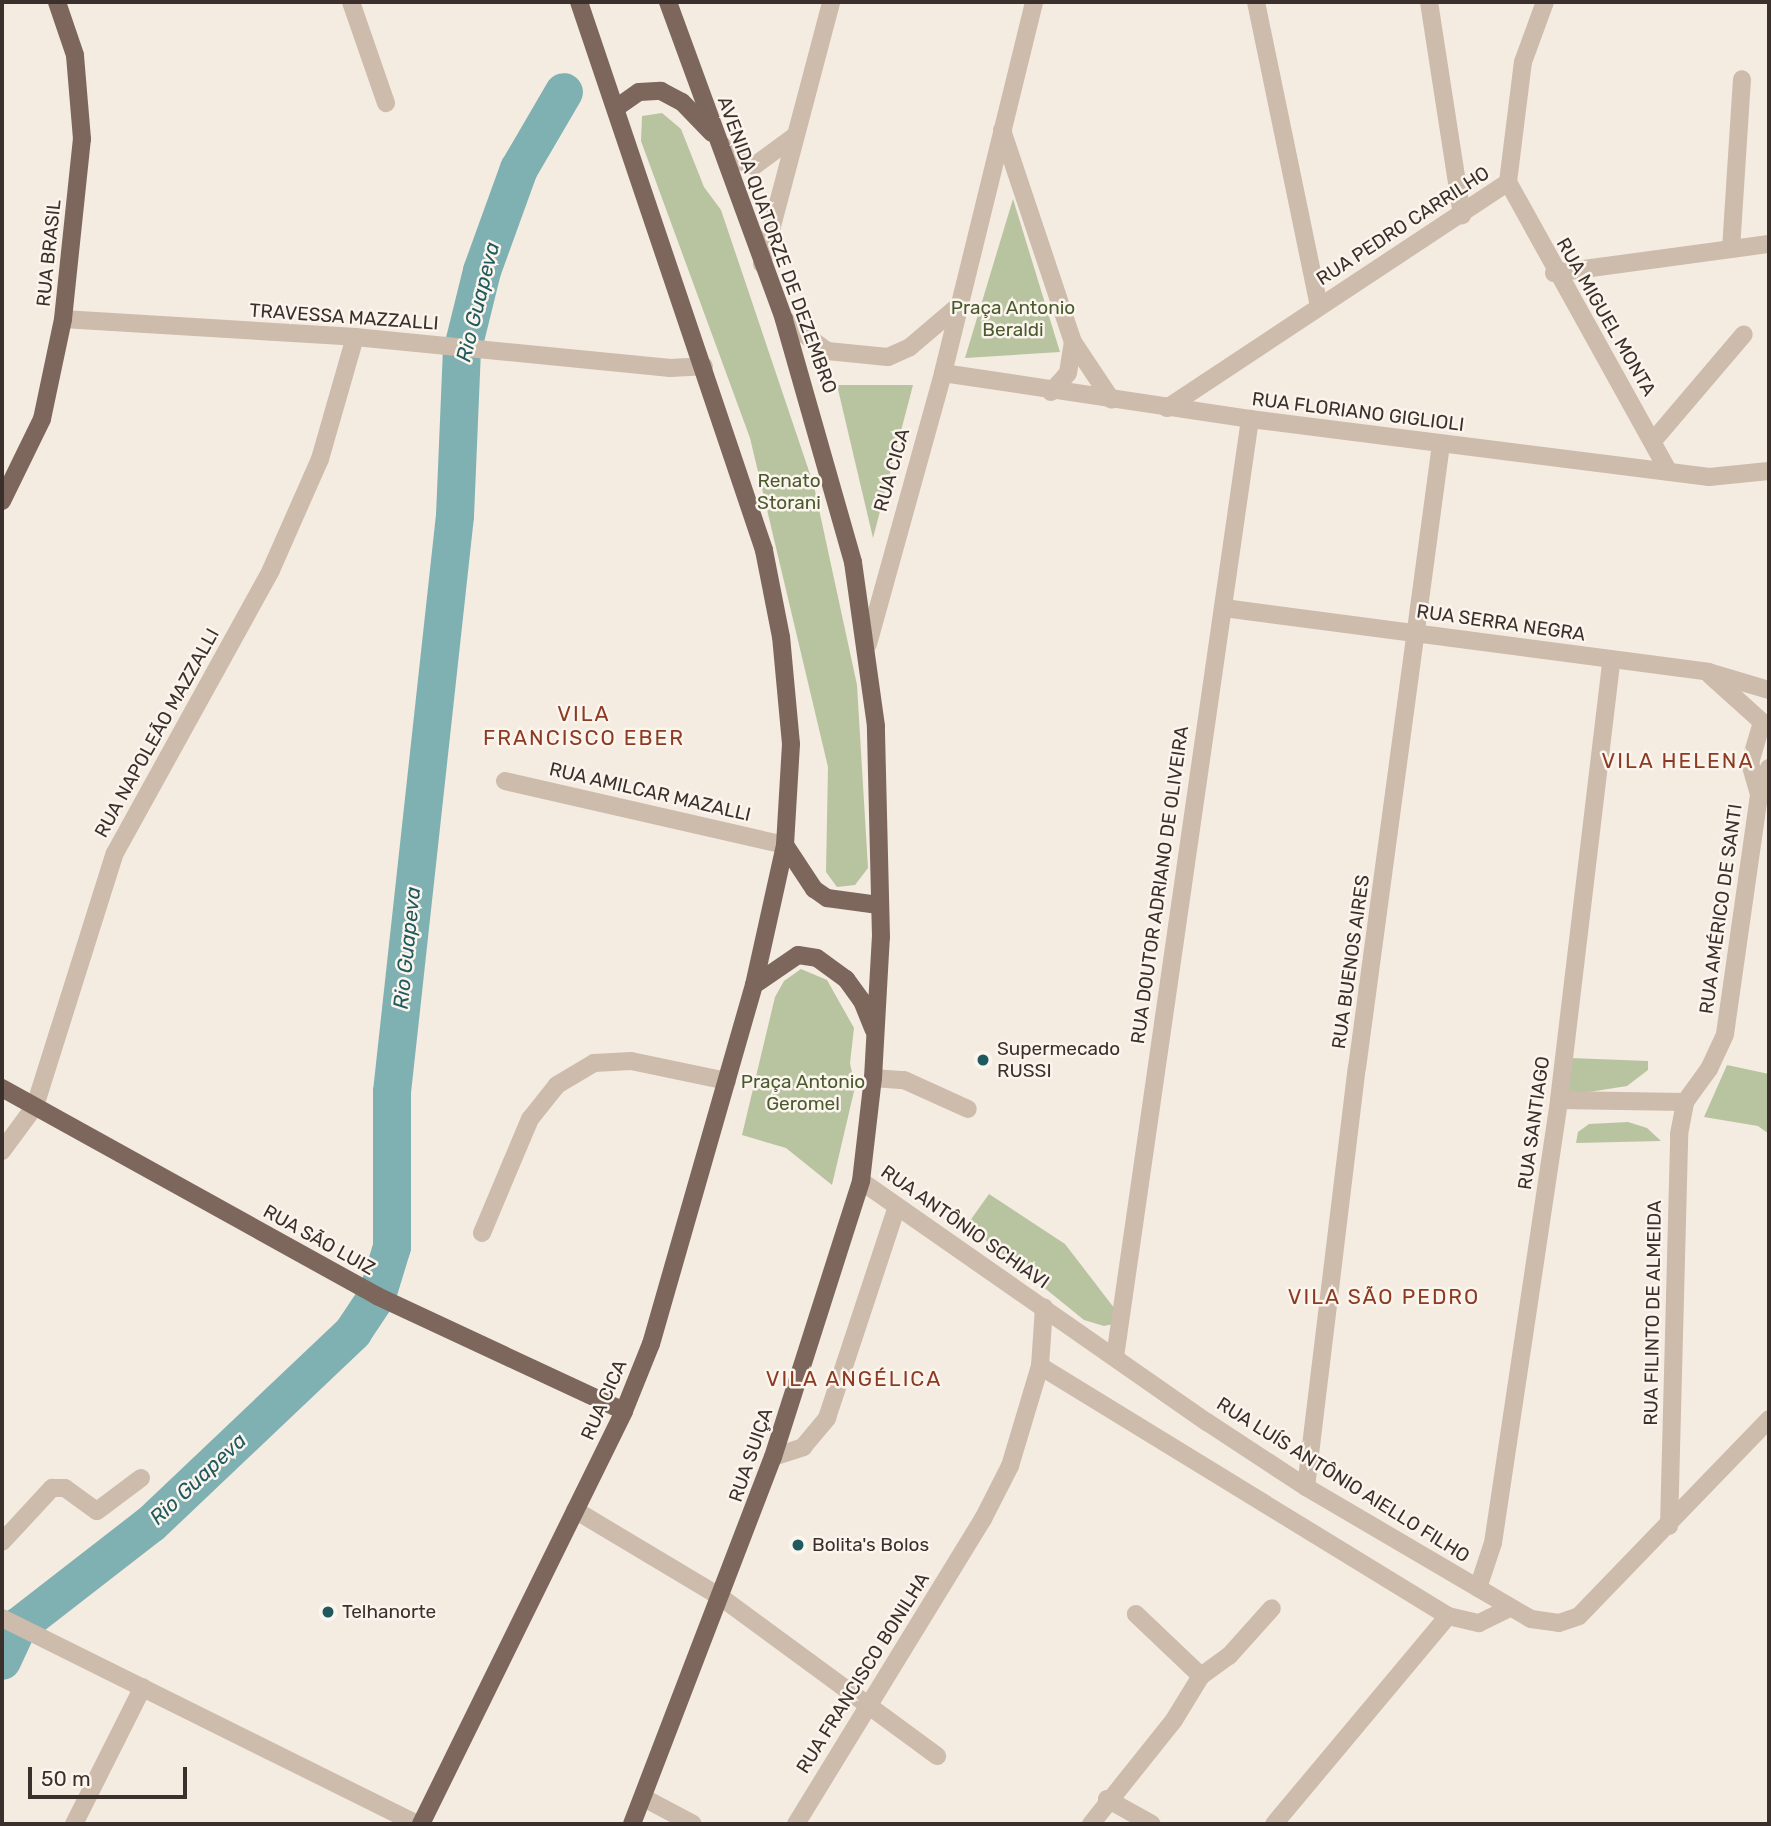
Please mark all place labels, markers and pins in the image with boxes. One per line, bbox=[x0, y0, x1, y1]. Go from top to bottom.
place label: Supermecado RUSSI bbox=[997, 1038, 1120, 1082]
marker: Supermecado RUSSI bbox=[975, 1052, 991, 1068]
place label: Bolita's Bolos bbox=[812, 1534, 929, 1556]
marker: Bolita's Bolos bbox=[790, 1537, 806, 1553]
place label: Telhanorte bbox=[342, 1601, 436, 1623]
marker: Telhanorte bbox=[320, 1604, 336, 1620]

